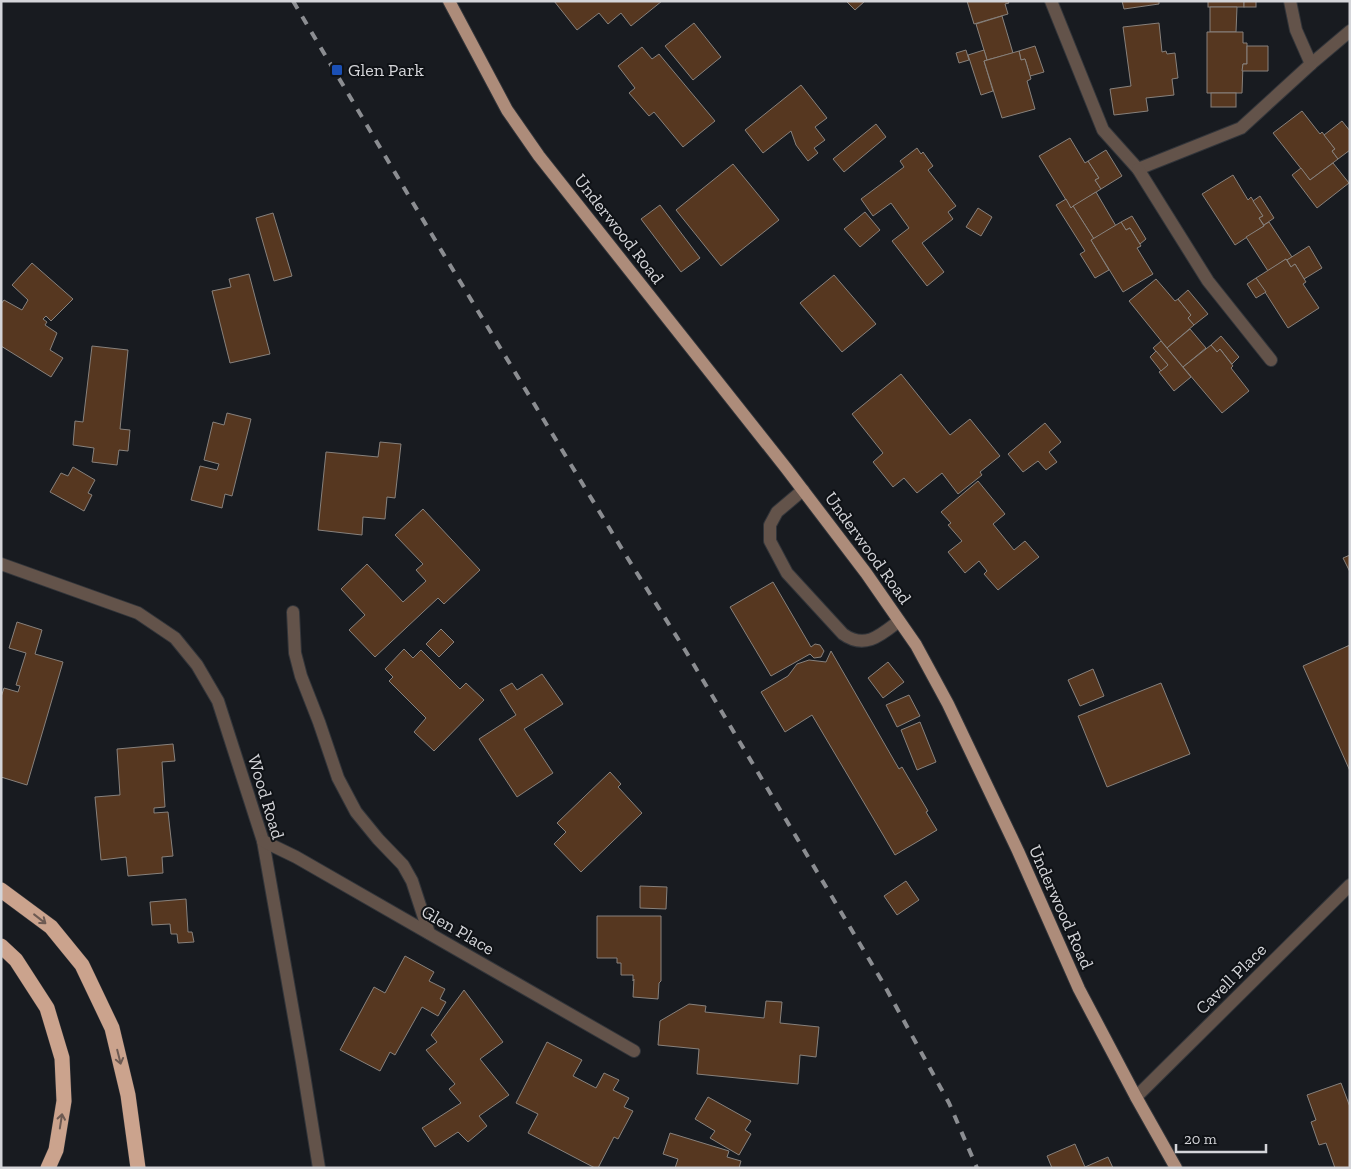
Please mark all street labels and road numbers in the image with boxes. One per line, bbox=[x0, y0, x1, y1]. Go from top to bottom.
street label: Underwood Road bbox=[569, 170, 669, 288]
street label: Underwood Road bbox=[820, 488, 916, 609]
street label: Wood Road bbox=[243, 752, 289, 842]
street label: Underwood Road bbox=[1024, 842, 1098, 973]
street label: Glen Place bbox=[418, 900, 498, 960]
street label: Cavell Place bbox=[1191, 939, 1271, 1019]

